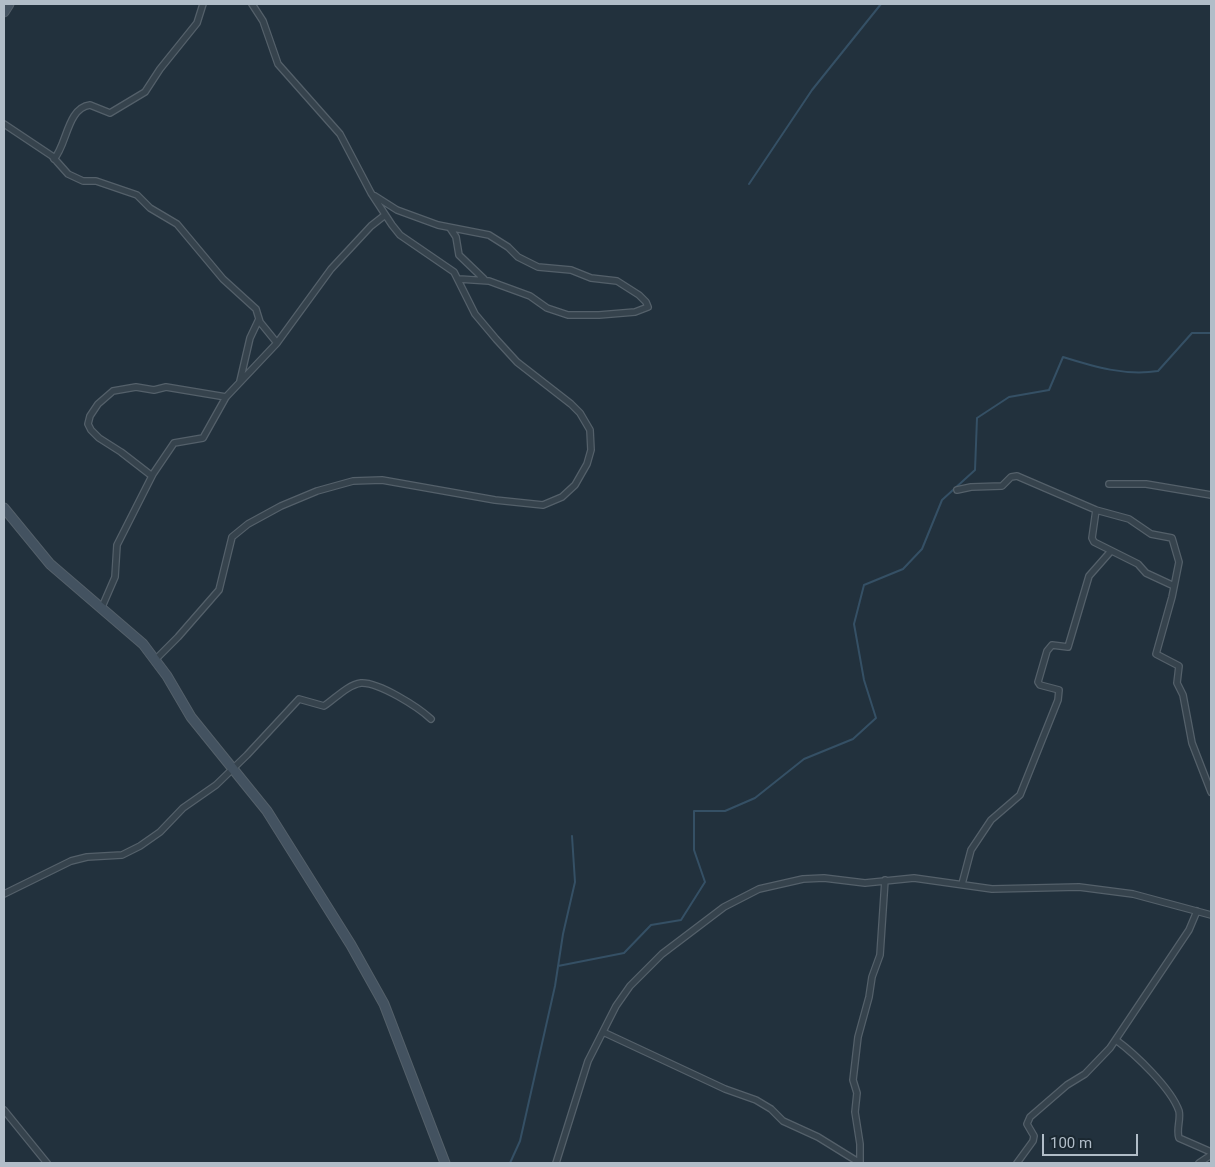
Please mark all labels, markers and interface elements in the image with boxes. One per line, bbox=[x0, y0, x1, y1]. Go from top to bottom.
scale bar bbox=[1045, 1124, 1141, 1156]
text: 100 m bbox=[1050, 1134, 1092, 1152]

